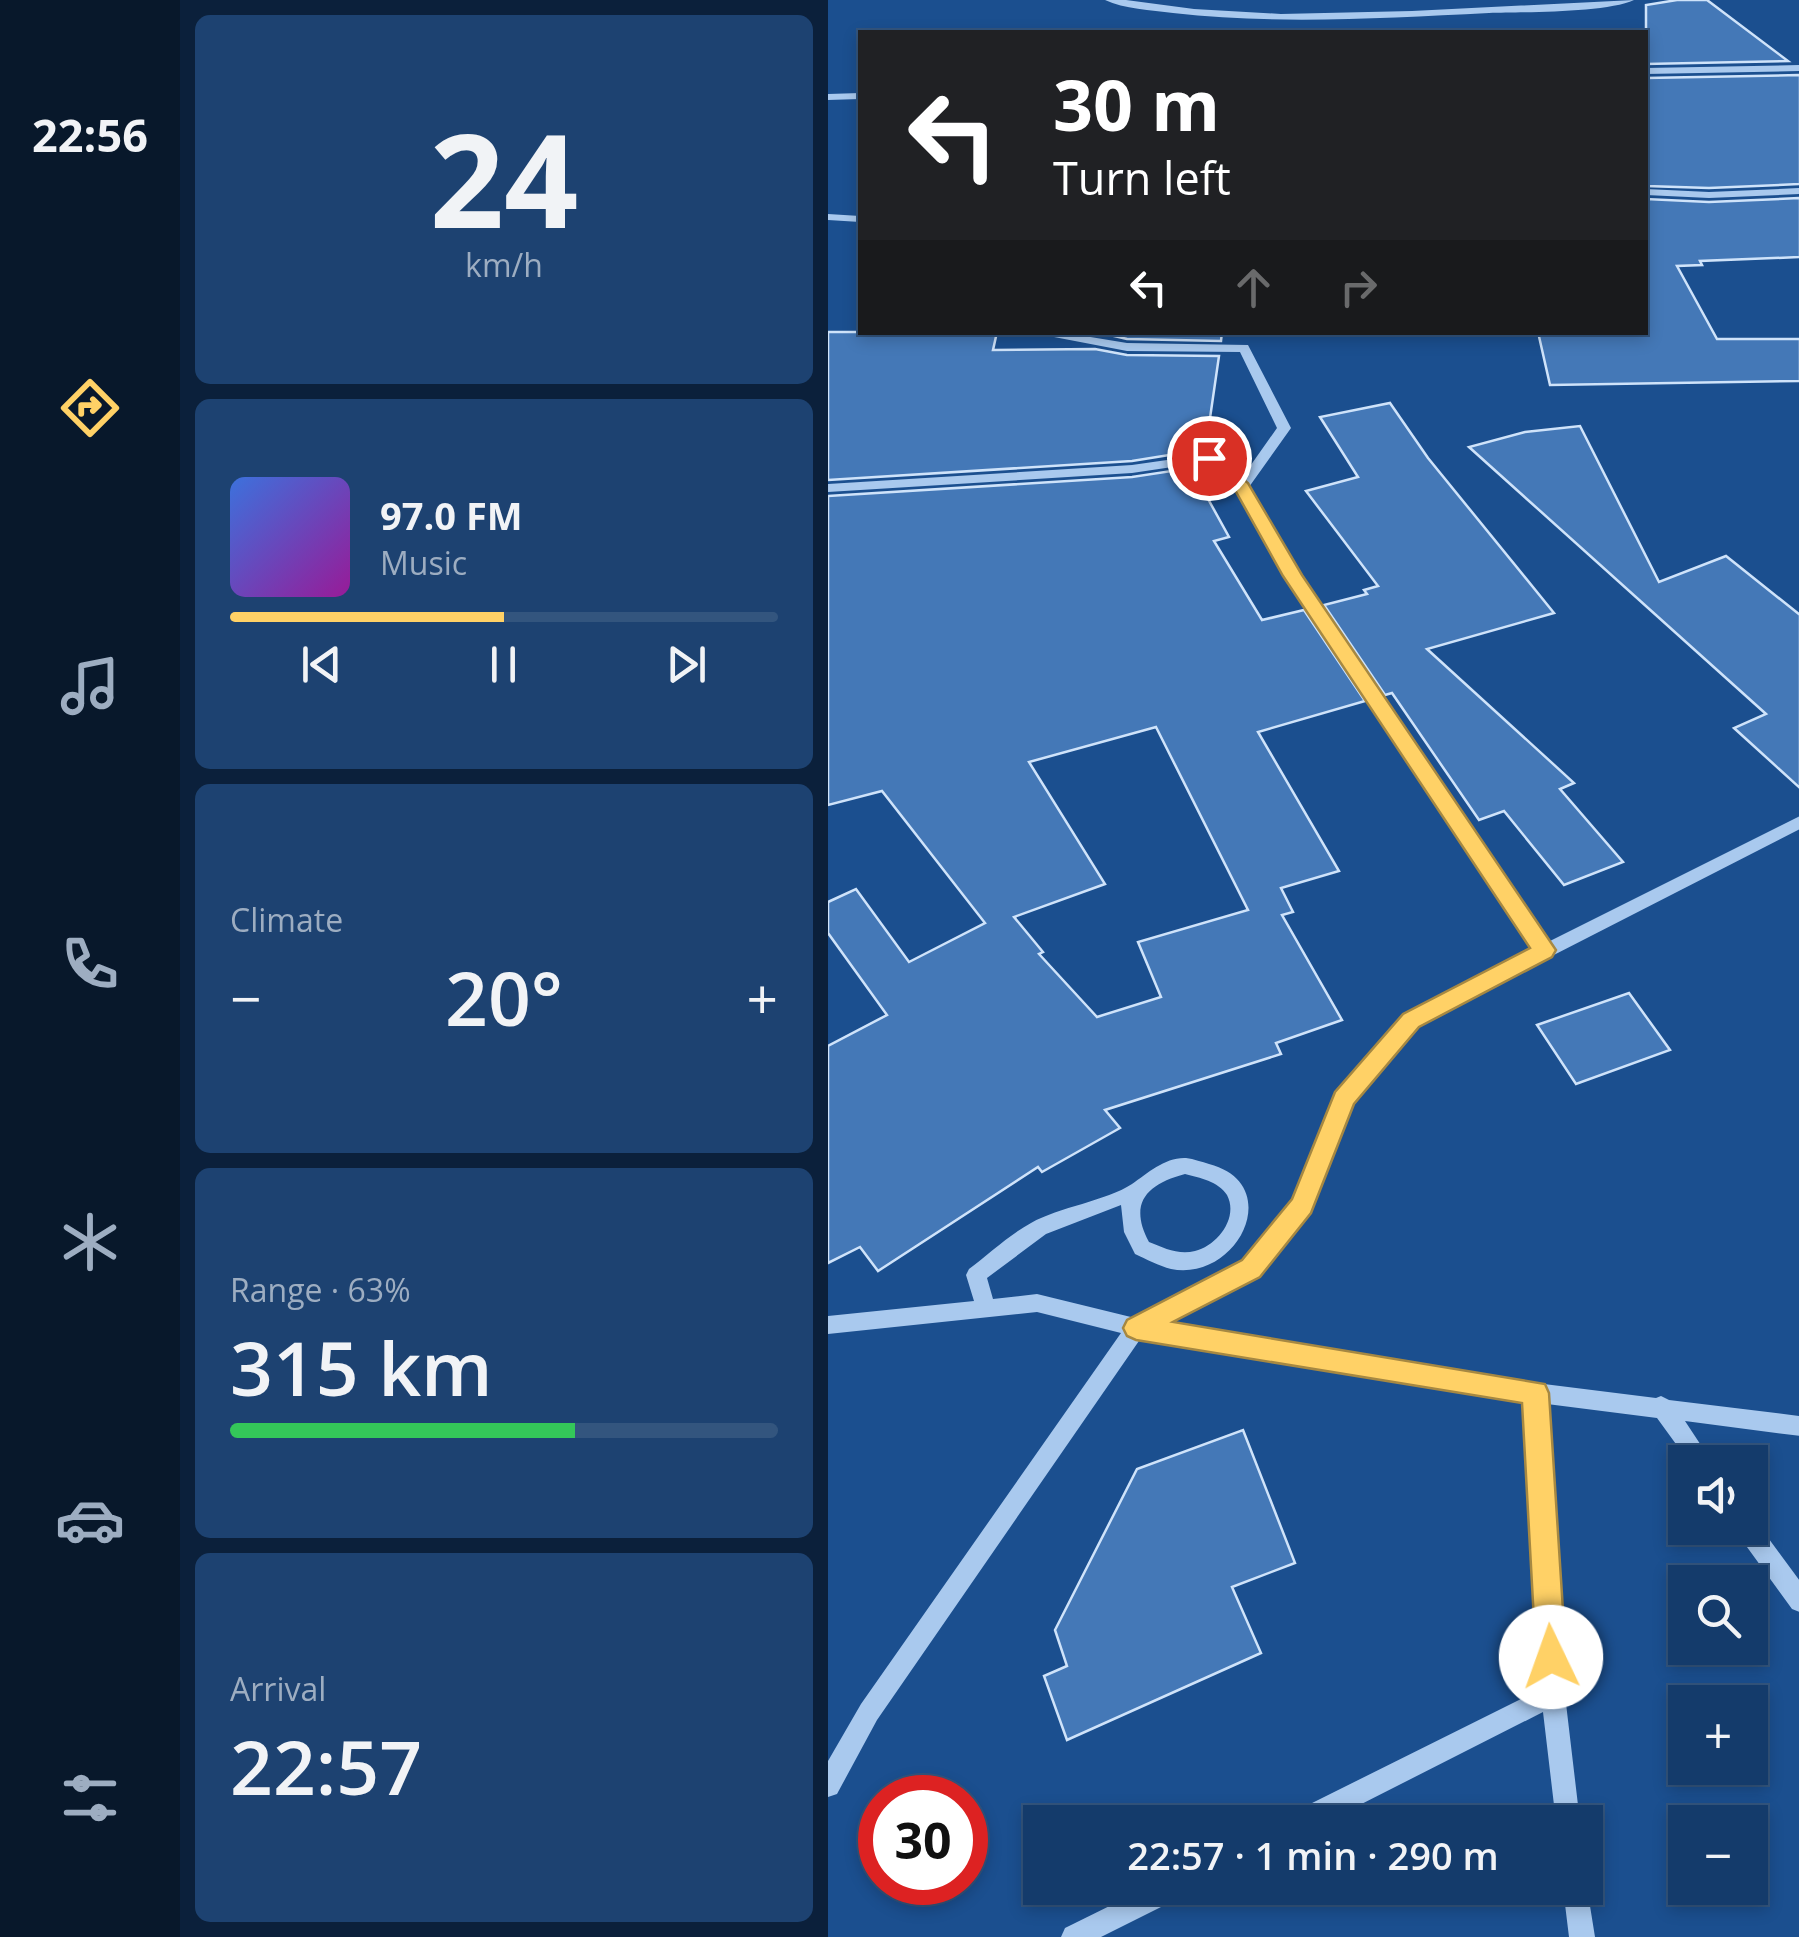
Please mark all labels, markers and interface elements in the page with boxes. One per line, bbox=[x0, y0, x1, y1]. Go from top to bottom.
text: 30 m bbox=[1053, 56, 1220, 152]
icon: left bbox=[888, 70, 1018, 200]
text: 24 bbox=[430, 89, 578, 266]
text: 22:56 bbox=[32, 104, 148, 165]
text: Turn left bbox=[1053, 147, 1231, 208]
text: km/h bbox=[465, 243, 543, 286]
icon: left bbox=[1121, 260, 1176, 315]
icon: ahead bbox=[1226, 260, 1281, 315]
icon: right bbox=[1331, 260, 1386, 315]
icon: directions bbox=[55, 373, 125, 443]
pin bbox=[1167, 416, 1252, 501]
icon: arrive bbox=[1182, 431, 1237, 486]
text: 97.0 FM bbox=[380, 489, 523, 541]
text: Music bbox=[380, 541, 467, 584]
icon: previous bbox=[294, 637, 349, 692]
icon: pause bbox=[476, 637, 531, 692]
icon: next bbox=[659, 637, 714, 692]
icon: music bbox=[55, 651, 125, 721]
text: Climate bbox=[230, 898, 343, 941]
icon: phone bbox=[55, 929, 125, 999]
text: 20° bbox=[445, 946, 563, 1048]
text: − bbox=[230, 960, 261, 1035]
text: + bbox=[747, 960, 778, 1035]
icon: climate bbox=[55, 1207, 125, 1277]
text: Range · 63% bbox=[230, 1268, 411, 1311]
text: 315 km bbox=[230, 1316, 493, 1418]
map controls bbox=[1668, 1445, 1768, 1905]
button: sound bbox=[1668, 1445, 1768, 1545]
icon: car bbox=[55, 1485, 125, 1555]
button: search bbox=[1668, 1565, 1768, 1665]
position arrow bbox=[1499, 1605, 1603, 1709]
text: Arrival bbox=[230, 1667, 326, 1710]
button: + bbox=[1668, 1685, 1768, 1785]
text: 22:57 bbox=[230, 1715, 422, 1817]
icon: filters bbox=[55, 1763, 125, 1833]
speed limit sign: 30 bbox=[858, 1775, 988, 1905]
button: − bbox=[1668, 1805, 1768, 1905]
text: 22:57 · 1 min · 290 m bbox=[1127, 1829, 1499, 1881]

